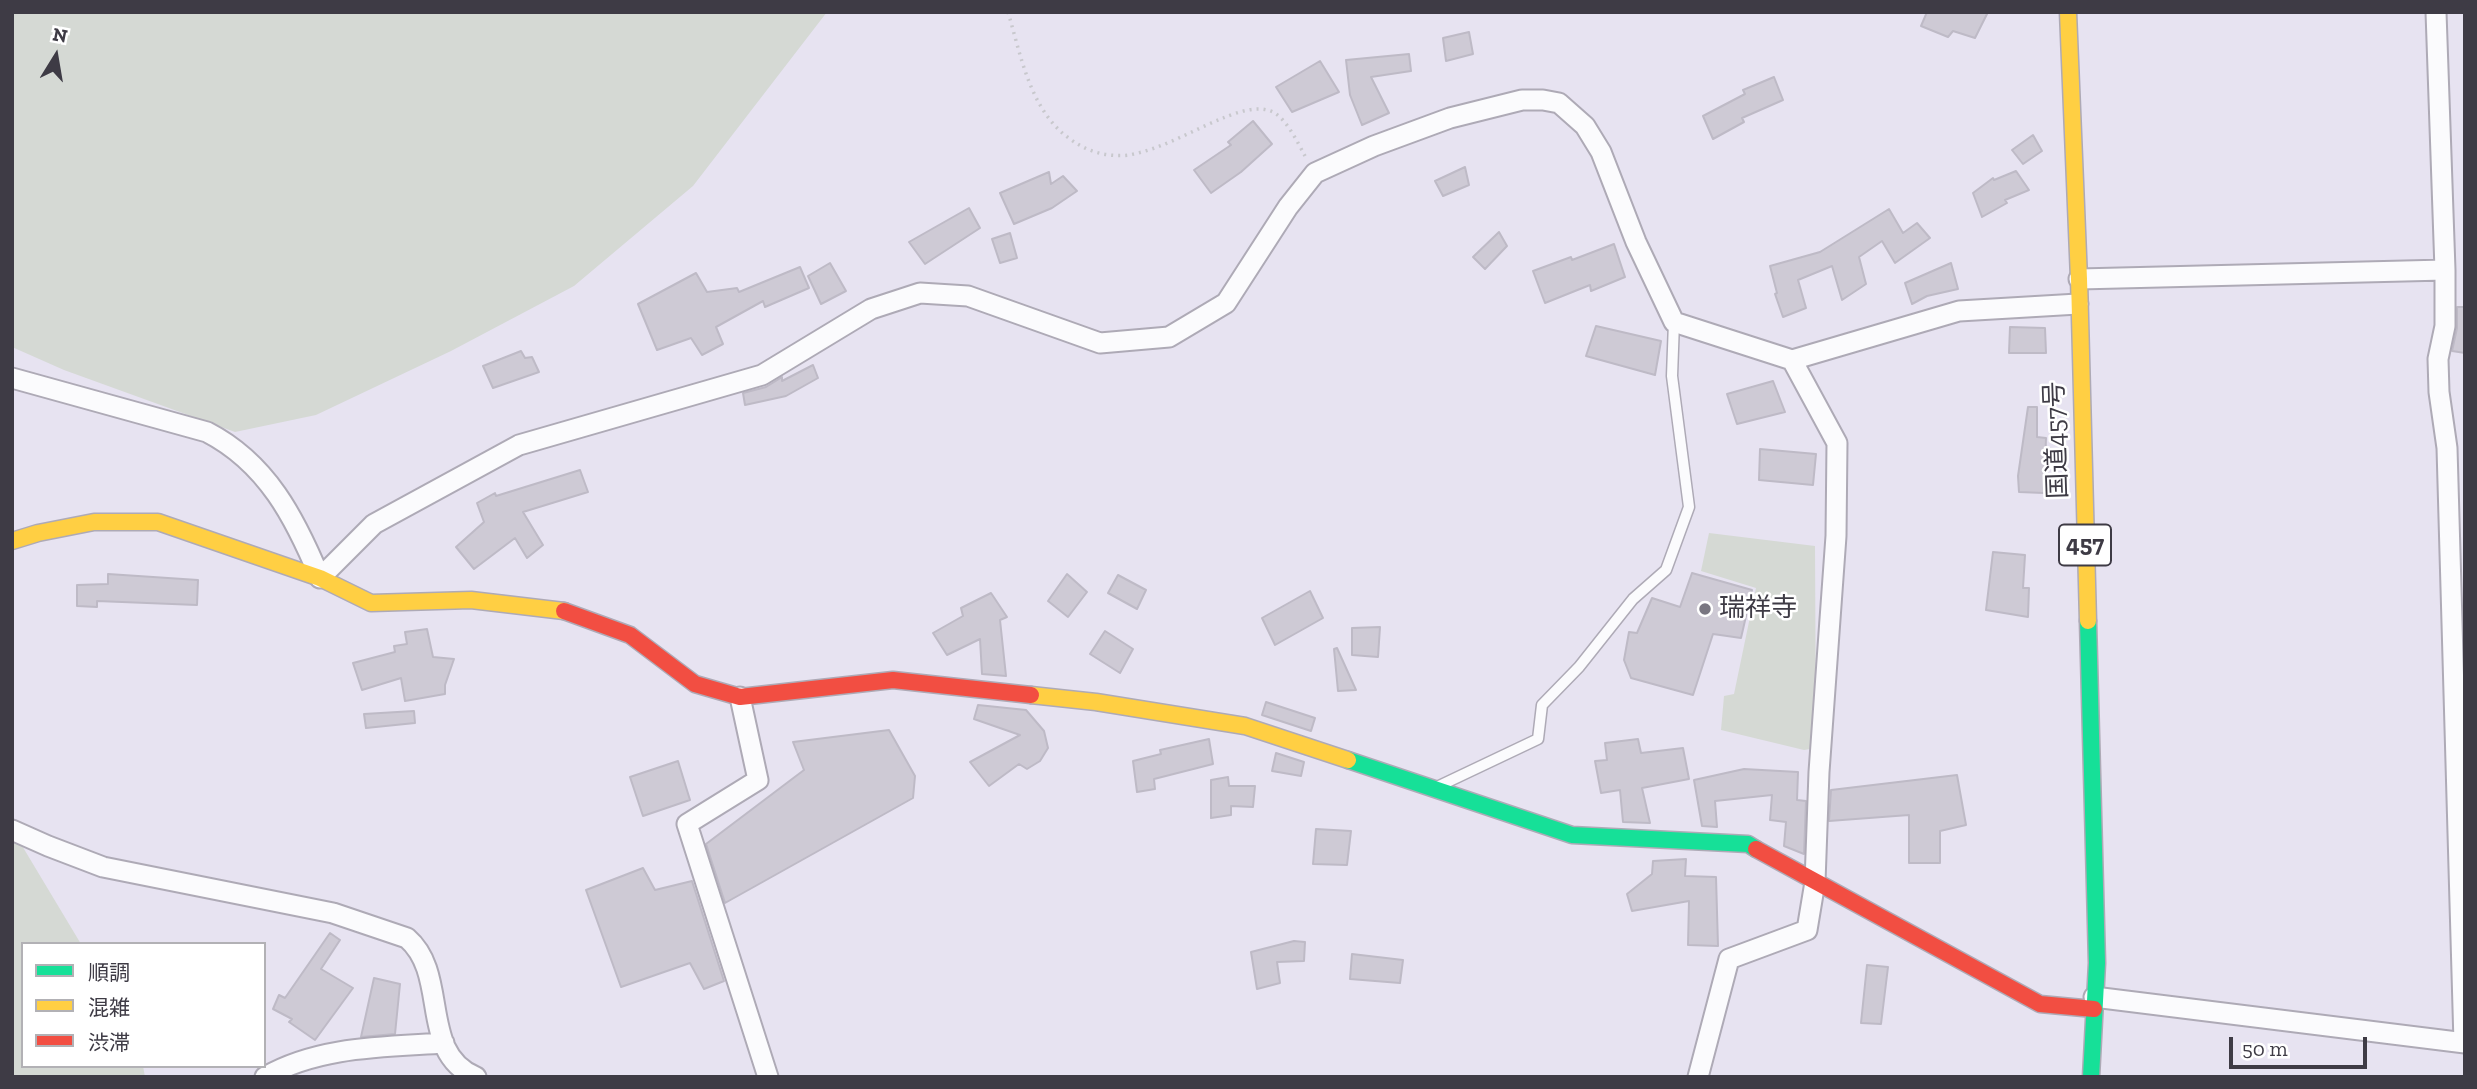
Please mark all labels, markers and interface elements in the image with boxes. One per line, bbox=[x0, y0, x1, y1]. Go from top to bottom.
north arrow bbox=[21, 21, 91, 91]
text: N bbox=[51, 22, 69, 48]
street label: 国道457号 bbox=[2039, 381, 2075, 499]
road number: 457 bbox=[2059, 524, 2111, 566]
place label: 瑞祥寺 bbox=[1719, 593, 1797, 625]
marker: 瑞祥寺 bbox=[1697, 601, 1713, 617]
legend bbox=[21, 942, 266, 1068]
text: 順調 bbox=[88, 960, 130, 985]
text: 混雑 bbox=[88, 995, 130, 1020]
scale bar bbox=[2232, 1023, 2370, 1066]
text: 渋滞 bbox=[88, 1030, 130, 1055]
text: 50 m bbox=[2242, 1036, 2288, 1061]

